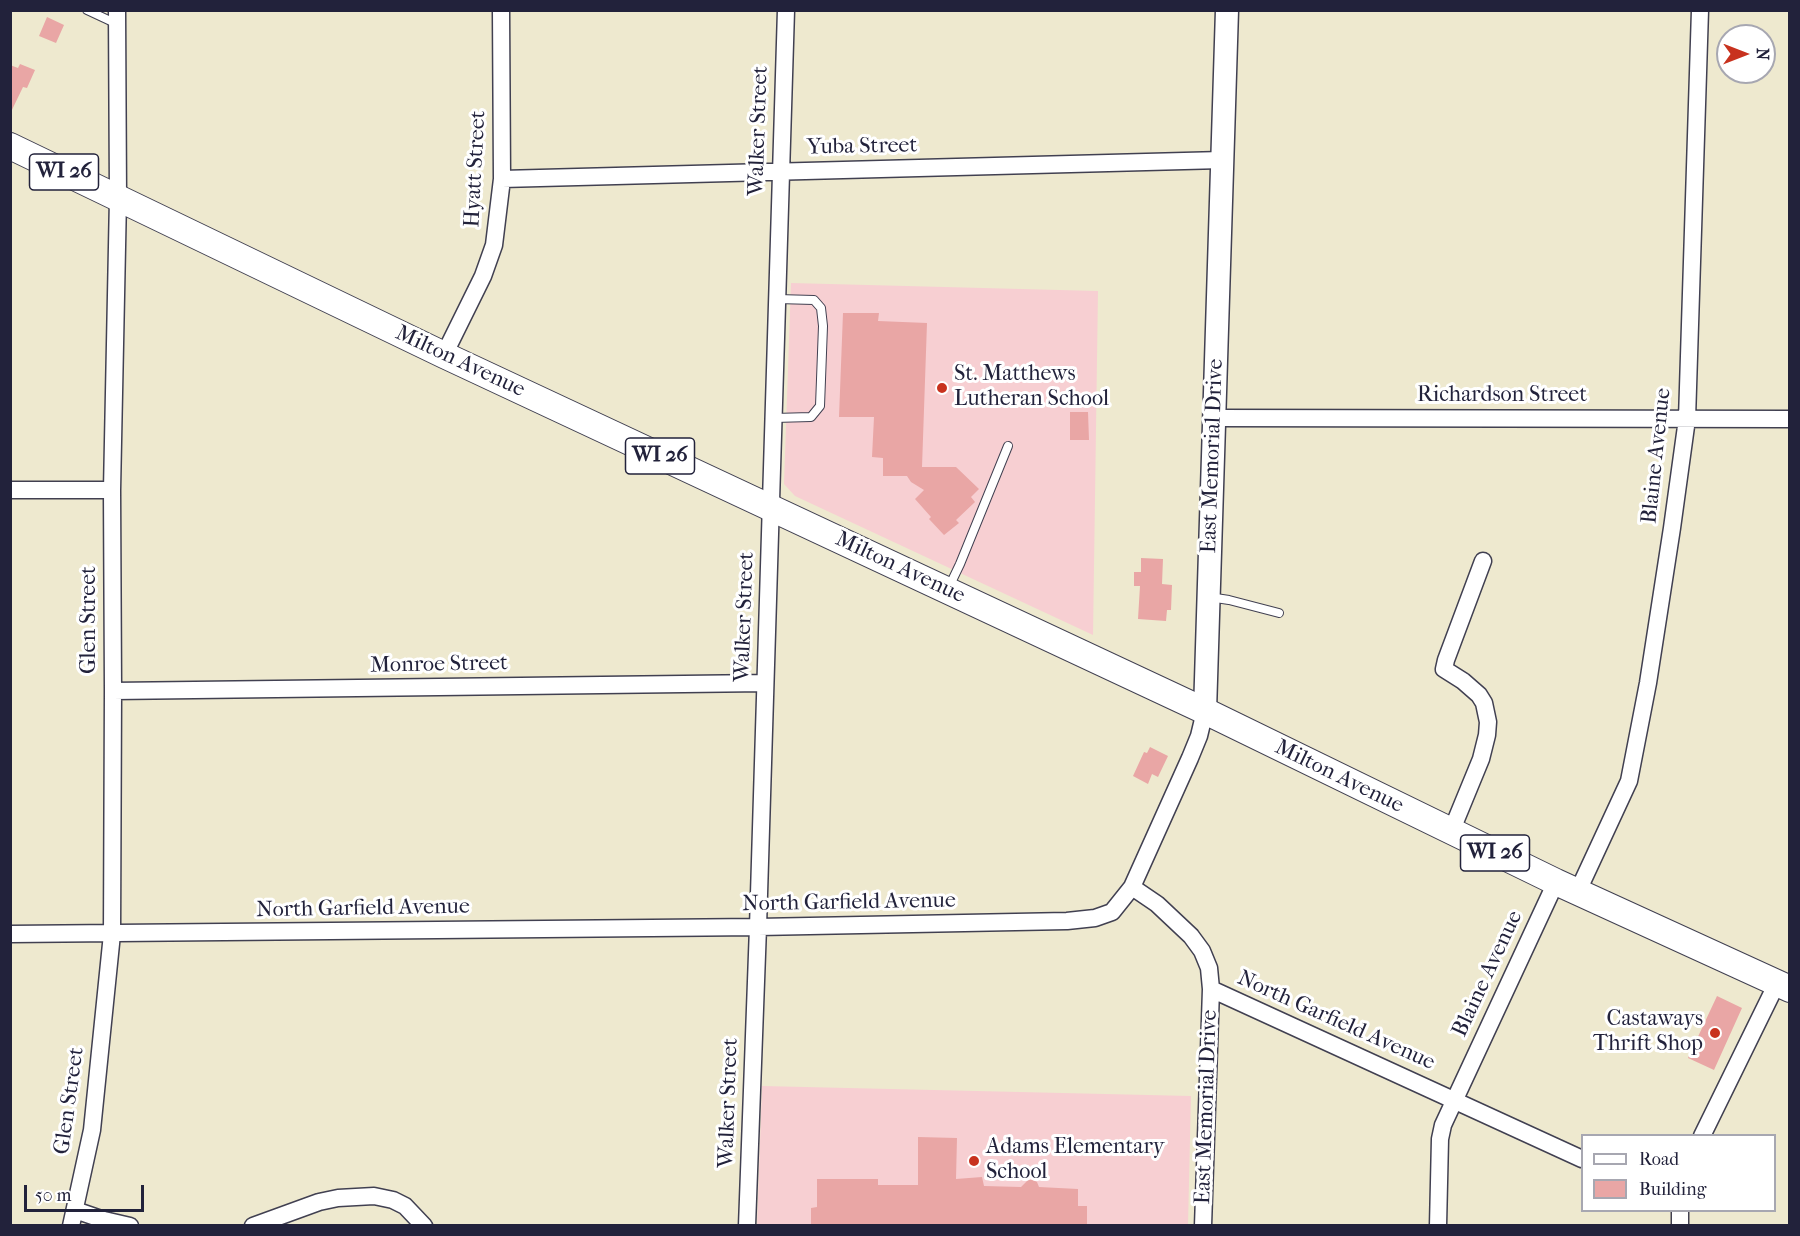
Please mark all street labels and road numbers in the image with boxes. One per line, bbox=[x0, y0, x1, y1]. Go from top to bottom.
street label: Walker Street bbox=[744, 65, 774, 197]
street label: Hyatt Street bbox=[460, 110, 492, 228]
street label: Yuba Street bbox=[807, 133, 917, 161]
road number: WI 26 bbox=[29, 154, 98, 190]
street label: Milton Avenue bbox=[391, 320, 529, 404]
street label: East Memorial Drive bbox=[1196, 358, 1230, 554]
street label: Richardson Street bbox=[1417, 383, 1587, 409]
street label: Blaine Avenue bbox=[1637, 387, 1677, 525]
road number: WI 26 bbox=[626, 438, 694, 474]
street label: Milton Avenue bbox=[831, 526, 969, 610]
street label: Walker Street bbox=[730, 551, 760, 683]
street label: Glen Street bbox=[77, 566, 103, 674]
street label: Monroe Street bbox=[370, 651, 508, 679]
street label: Milton Avenue bbox=[1270, 734, 1408, 820]
road number: WI 26 bbox=[1460, 835, 1530, 871]
street label: North Garfield Avenue bbox=[742, 888, 956, 918]
street label: North Garfield Avenue bbox=[256, 894, 470, 924]
street label: Blaine Avenue bbox=[1447, 907, 1529, 1041]
street label: North Garfield Avenue bbox=[1233, 966, 1439, 1076]
street label: East Memorial Drive bbox=[1190, 1009, 1224, 1205]
street label: Walker Street bbox=[714, 1037, 744, 1169]
street label: Glen Street bbox=[49, 1046, 91, 1156]

